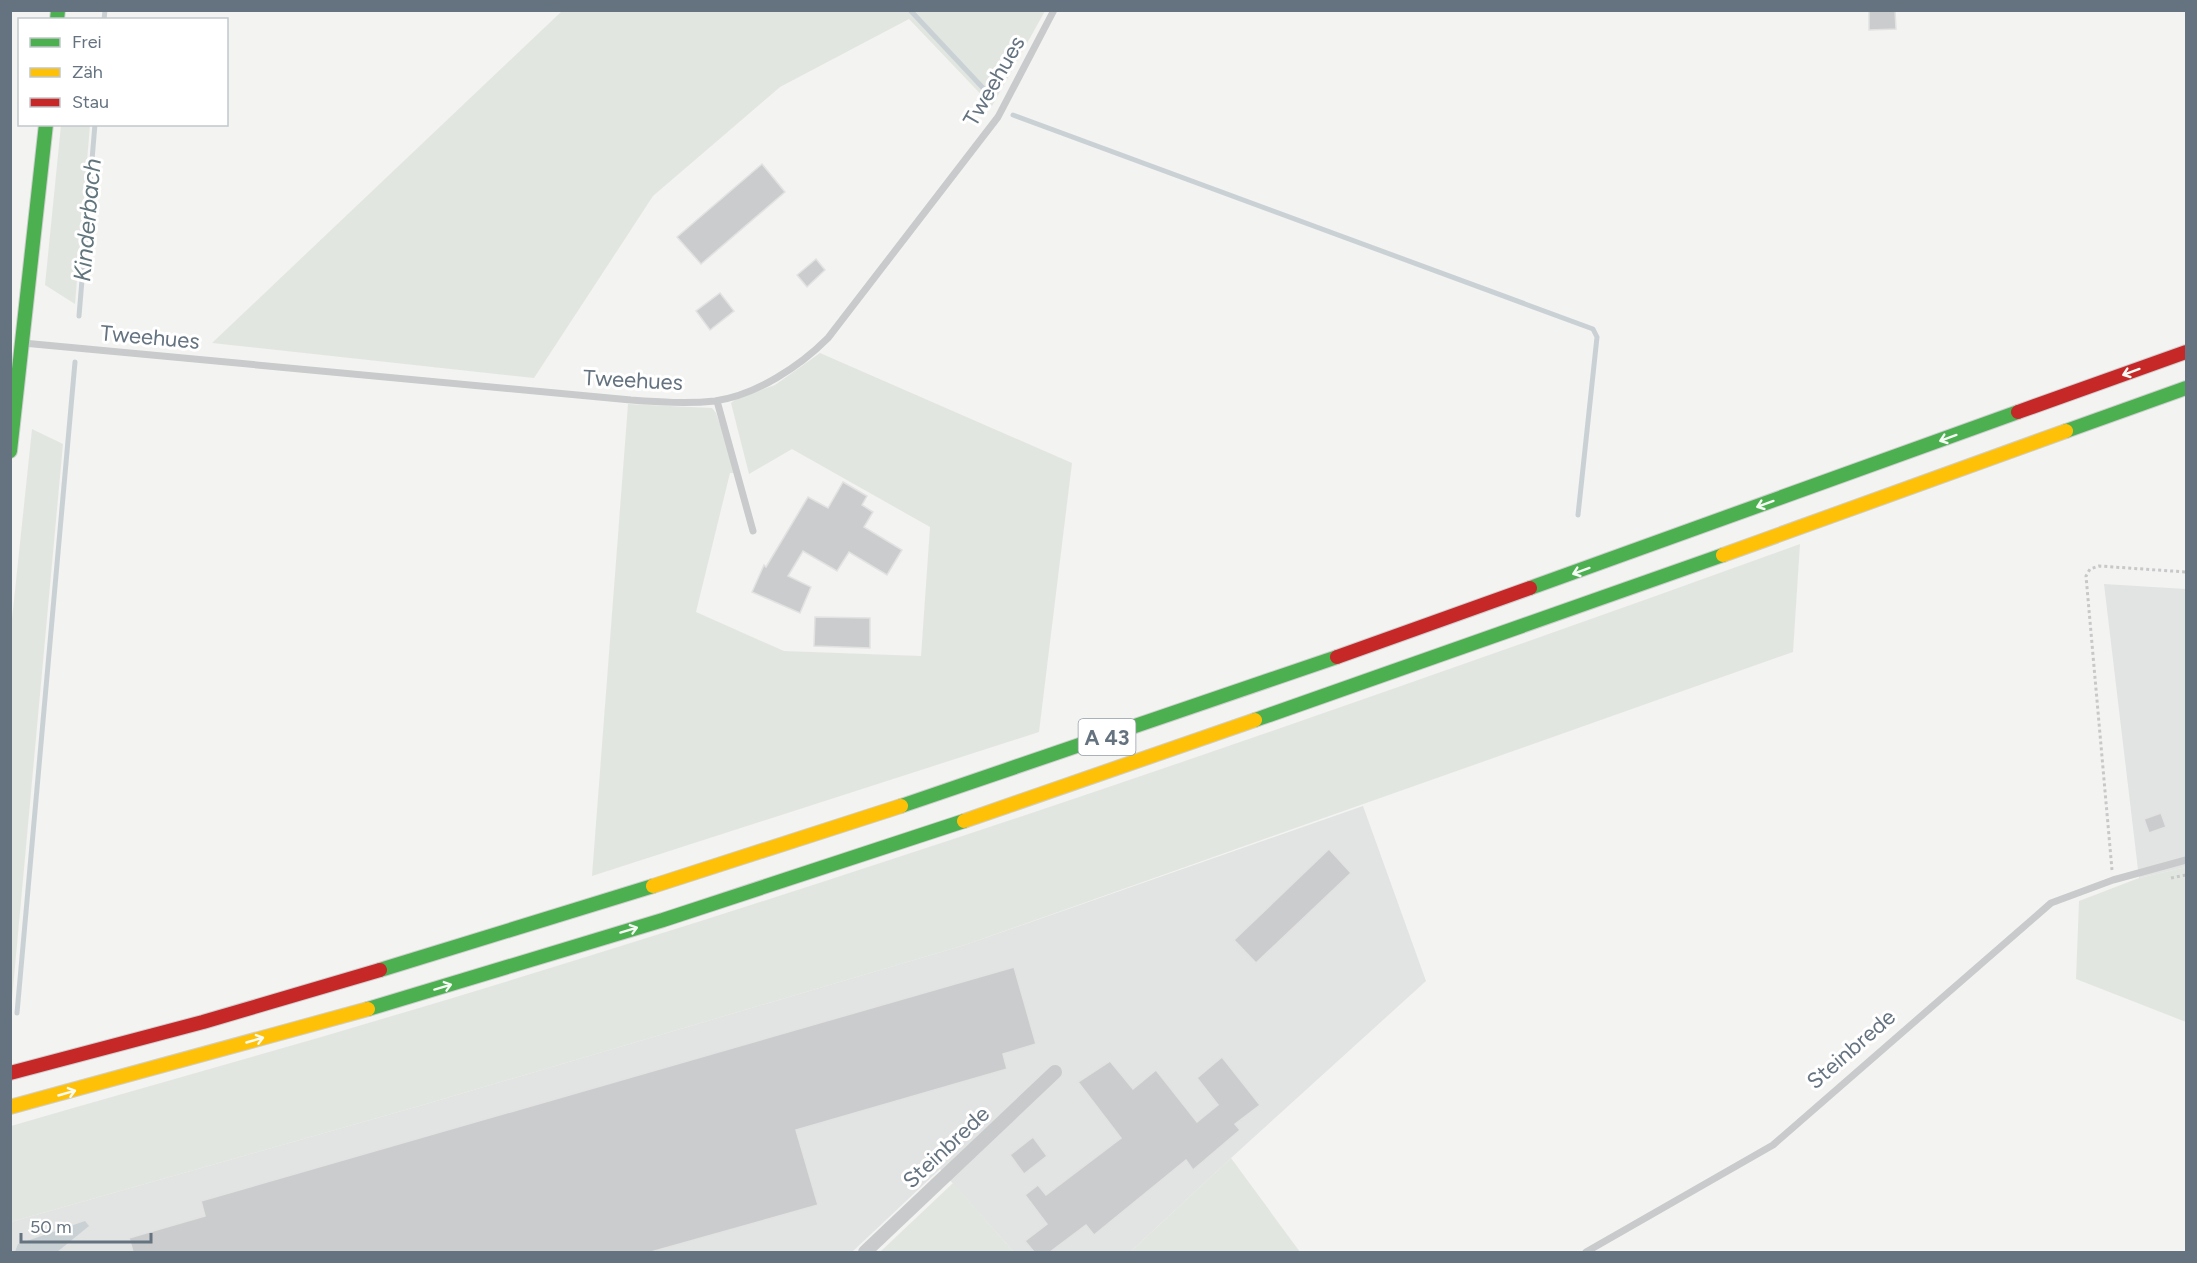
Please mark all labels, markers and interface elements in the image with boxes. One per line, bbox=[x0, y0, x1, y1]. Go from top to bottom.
legend bbox=[18, 18, 228, 126]
text: Frei bbox=[72, 31, 102, 53]
street label: Tweehues bbox=[957, 31, 1031, 131]
text: Zäh bbox=[72, 61, 103, 83]
text: Stau bbox=[72, 91, 109, 113]
water label: Kinderbach bbox=[67, 157, 107, 283]
street label: Tweehues bbox=[99, 319, 201, 355]
street label: Tweehues bbox=[582, 364, 684, 396]
one-way arrow bbox=[2122, 367, 2141, 378]
one-way arrow bbox=[1939, 433, 1958, 444]
one-way arrow bbox=[1756, 500, 1774, 511]
one-way arrow bbox=[1572, 566, 1591, 577]
road number: A 43 bbox=[1078, 719, 1136, 755]
one-way arrow bbox=[619, 924, 638, 935]
one-way arrow bbox=[433, 981, 452, 992]
street label: Steinbrede bbox=[1801, 1003, 1901, 1095]
one-way arrow bbox=[245, 1034, 264, 1046]
one-way arrow bbox=[57, 1087, 76, 1098]
street label: Steinbrede bbox=[897, 1100, 995, 1194]
scale bar bbox=[21, 1206, 152, 1244]
text: 50 m bbox=[30, 1216, 72, 1238]

